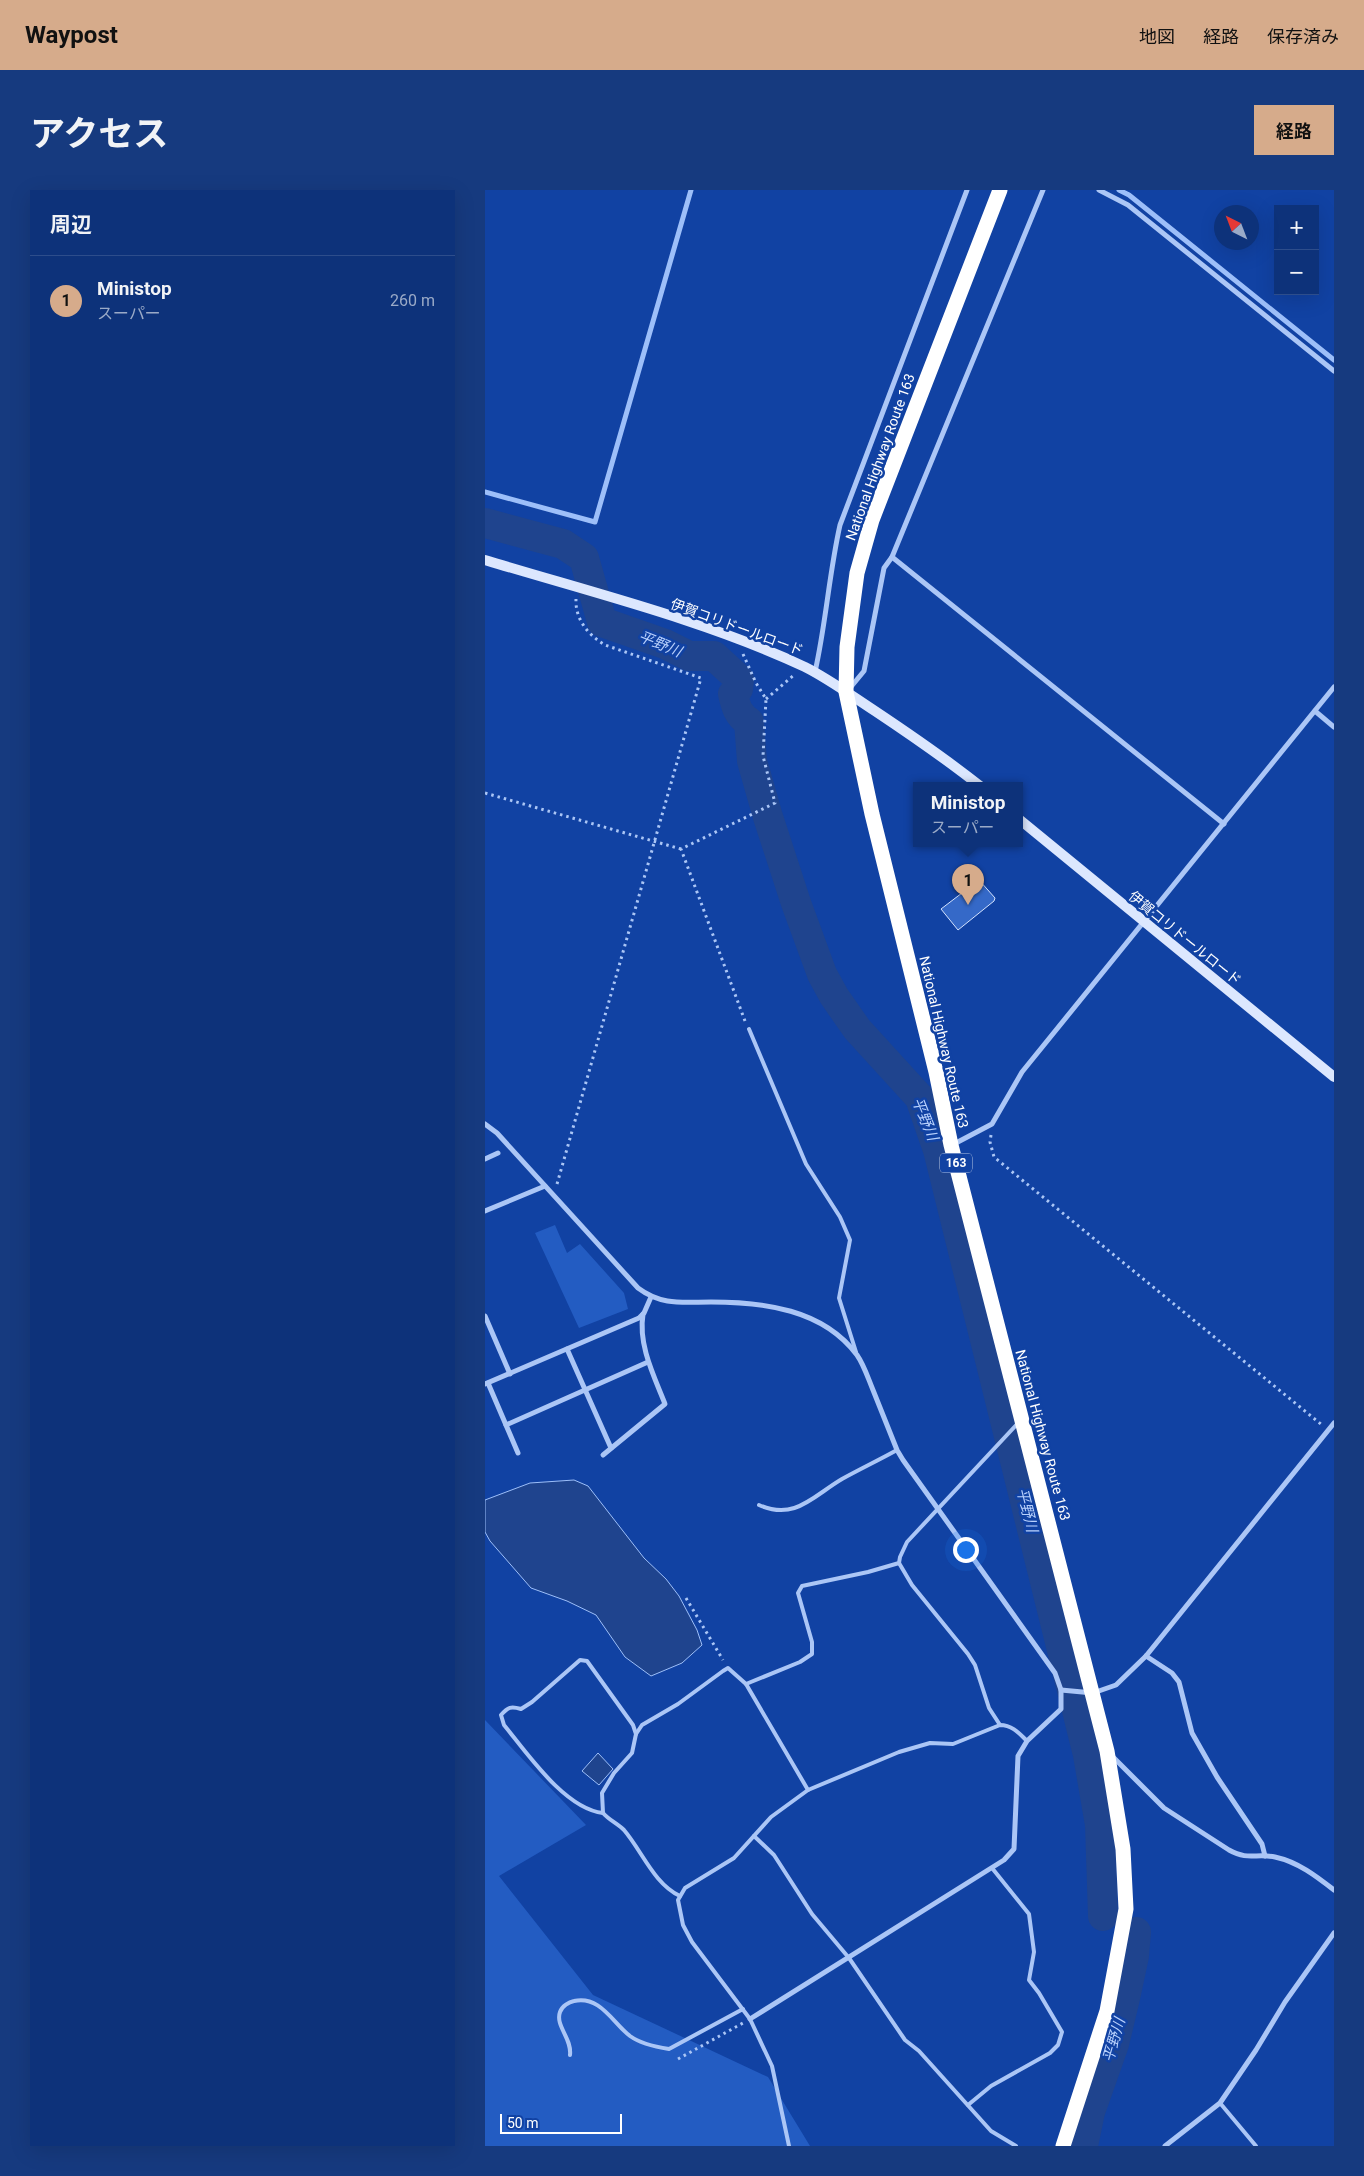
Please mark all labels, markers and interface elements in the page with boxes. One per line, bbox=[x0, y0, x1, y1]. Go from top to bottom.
text: Waypost bbox=[25, 21, 118, 49]
text: 地図 bbox=[1139, 26, 1175, 47]
text: 経路 bbox=[1203, 26, 1239, 47]
text: 保存済み bbox=[1267, 26, 1339, 47]
button: 経路 bbox=[1254, 105, 1334, 155]
text: アクセス bbox=[30, 114, 168, 155]
north arrow bbox=[1214, 205, 1259, 250]
map controls bbox=[1274, 205, 1319, 295]
button: + bbox=[1274, 205, 1319, 250]
text: 周辺 bbox=[50, 213, 92, 237]
button: − bbox=[1274, 250, 1319, 295]
text: Ministop bbox=[97, 277, 172, 300]
text: 1 bbox=[61, 291, 71, 310]
text: 260 m bbox=[390, 291, 435, 310]
text: スーパー bbox=[97, 304, 161, 323]
street label: National Highway Route 163 bbox=[842, 371, 918, 543]
street label: 伊賀コリドールロード bbox=[668, 596, 806, 658]
water label: 平野川 bbox=[636, 627, 686, 662]
popup bbox=[913, 782, 1023, 847]
text: Ministop bbox=[931, 791, 1005, 814]
text: スーパー bbox=[931, 818, 994, 837]
pin: 1 bbox=[952, 864, 984, 905]
street label: 伊賀コリドールロード bbox=[1126, 888, 1244, 988]
street label: National Highway Route 163 bbox=[916, 954, 972, 1130]
water label: 平野川 bbox=[908, 1095, 943, 1145]
road number: 163 bbox=[940, 1154, 972, 1172]
street label: National Highway Route 163 bbox=[1012, 1348, 1074, 1522]
water label: 平野川 bbox=[1013, 1486, 1042, 1536]
your location bbox=[953, 1537, 979, 1563]
water label: 平野川 bbox=[1099, 2014, 1129, 2064]
scale bar bbox=[500, 2111, 623, 2134]
text: 50 m bbox=[507, 2115, 539, 2131]

